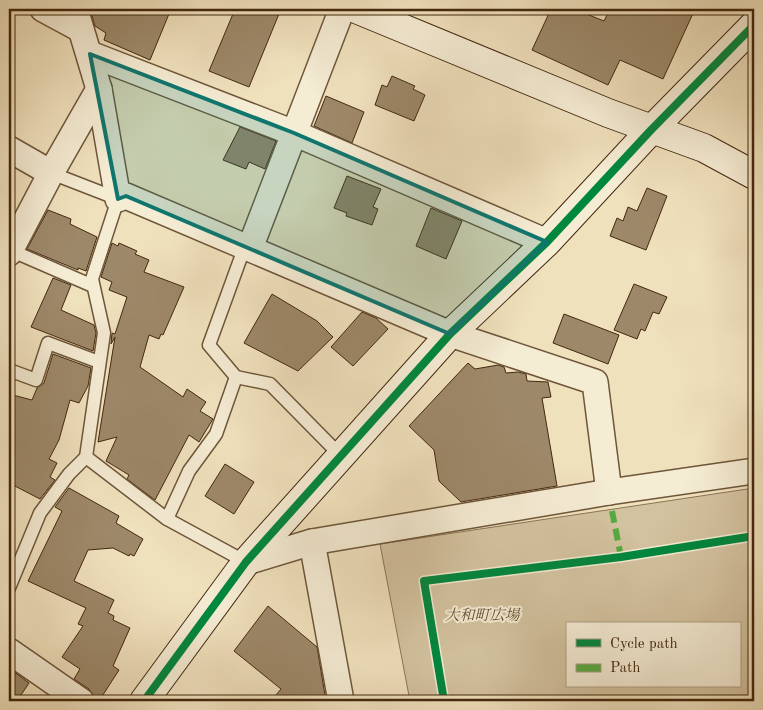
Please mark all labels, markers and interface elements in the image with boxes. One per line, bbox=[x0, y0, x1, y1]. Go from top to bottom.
park label: 大和町広場 bbox=[444, 607, 521, 624]
legend bbox=[566, 622, 740, 688]
text: Cycle path bbox=[610, 637, 678, 652]
text: Path bbox=[610, 661, 640, 676]

